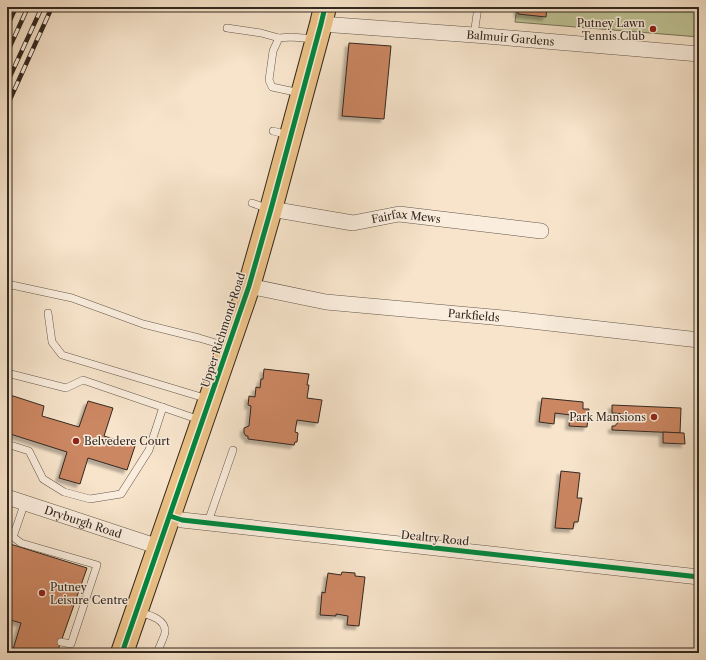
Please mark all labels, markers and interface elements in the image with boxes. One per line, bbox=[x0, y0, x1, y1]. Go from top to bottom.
place label: Putney Lawn Tennis Club bbox=[577, 16, 645, 43]
marker: Putney Lawn Tennis Club bbox=[648, 24, 658, 34]
street label: Balmuir Gardens bbox=[466, 27, 555, 49]
street label: Fairfax Mews bbox=[370, 207, 442, 226]
street label: Upper Richmond Road bbox=[198, 270, 248, 389]
street label: Parkfields bbox=[447, 306, 500, 325]
place label: Park Mansions bbox=[569, 410, 646, 424]
marker: Park Mansions bbox=[649, 412, 659, 422]
place label: Belvedere Court bbox=[84, 434, 170, 448]
marker: Belvedere Court bbox=[71, 436, 81, 446]
street label: Dryburgh Road bbox=[43, 503, 124, 541]
street label: Dealtry Road bbox=[400, 527, 470, 549]
place label: Putney Leisure Centre bbox=[50, 580, 128, 607]
marker: Putney Leisure Centre bbox=[37, 588, 47, 598]

